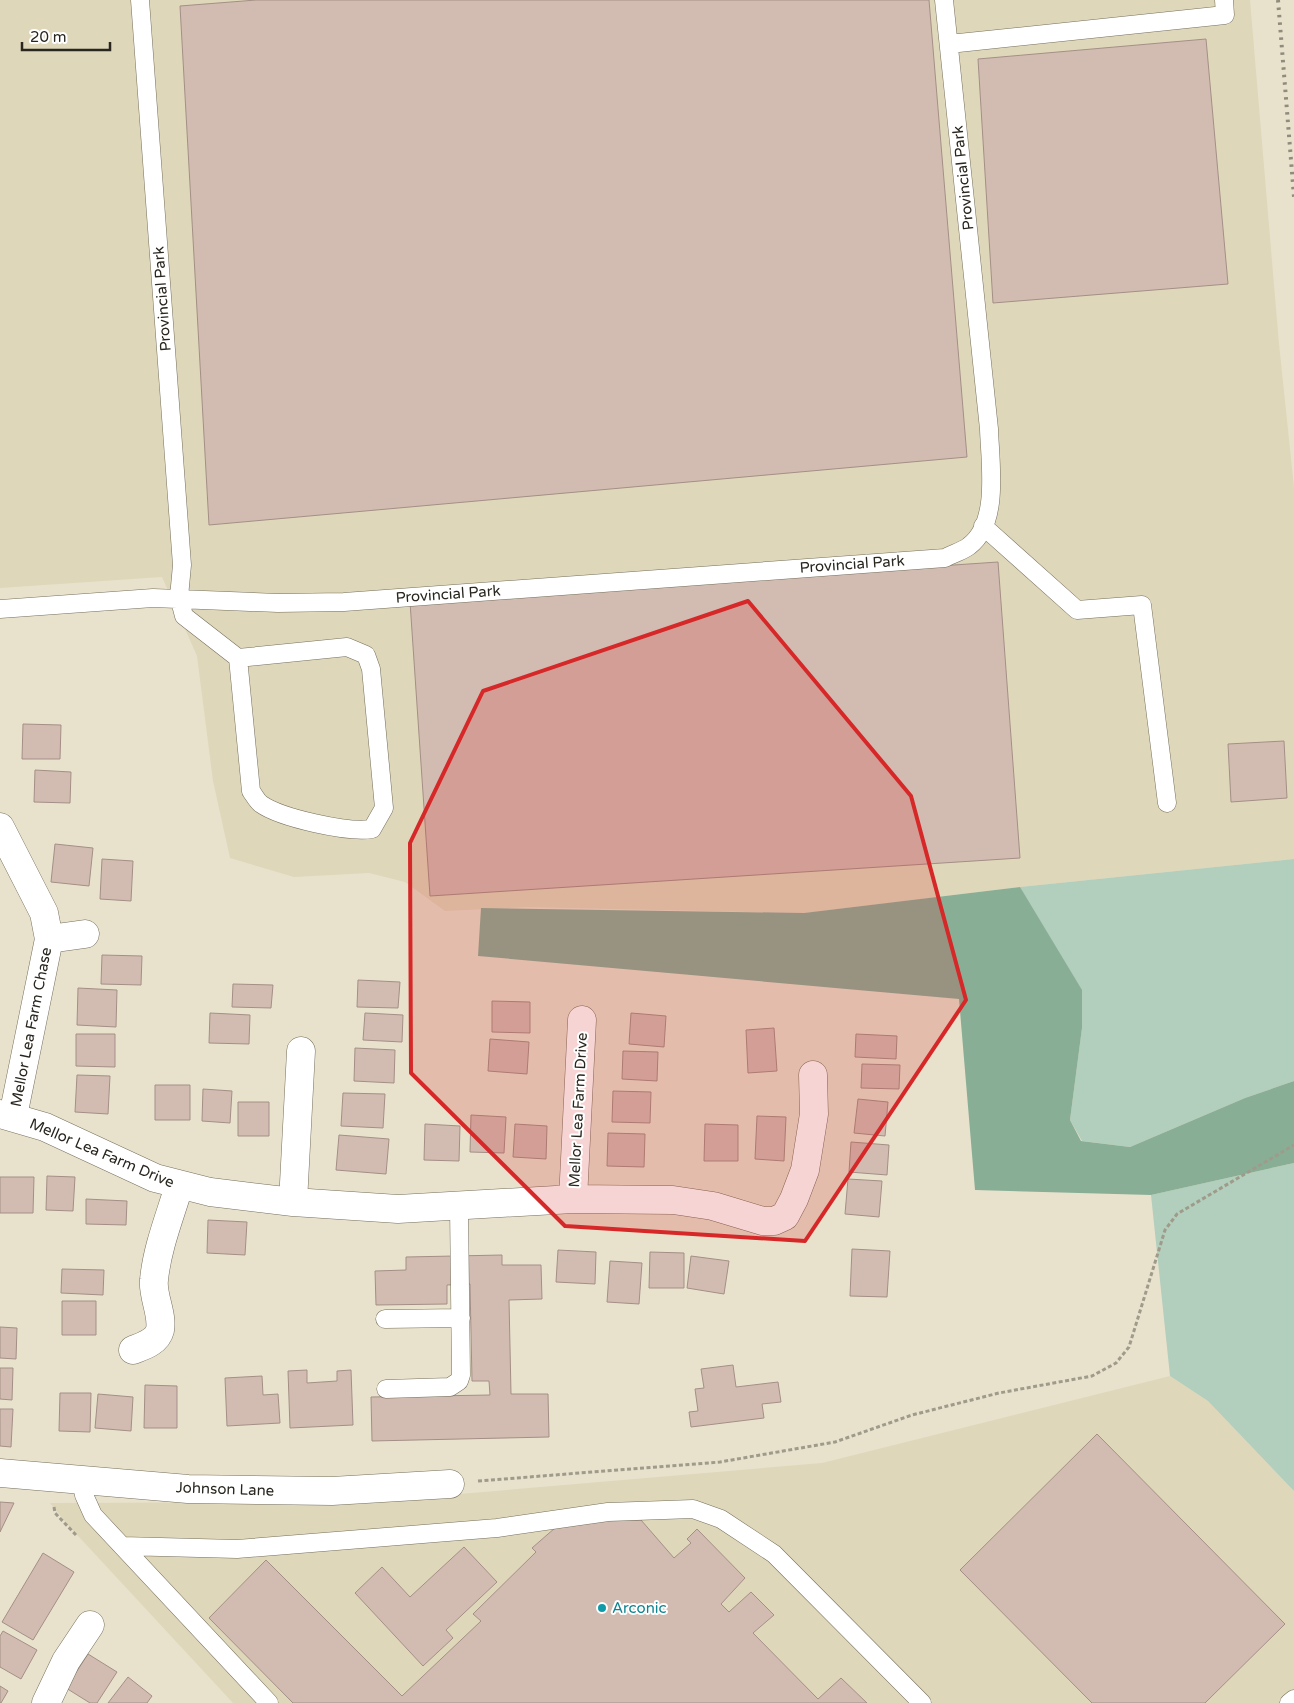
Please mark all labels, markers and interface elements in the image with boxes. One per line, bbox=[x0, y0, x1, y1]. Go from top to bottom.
scale bar bbox=[22, 20, 110, 52]
text: 20 m bbox=[30, 28, 67, 46]
street label: Provincial Park bbox=[949, 125, 977, 231]
street label: Provincial Park bbox=[149, 246, 175, 352]
street label: Provincial Park bbox=[799, 551, 905, 577]
street label: Provincial Park bbox=[395, 581, 501, 607]
street label: Mellor Lea Farm Chase bbox=[7, 946, 55, 1108]
street label: Mellor Lea Farm Drive bbox=[565, 1032, 591, 1188]
street label: Mellor Lea Farm Drive bbox=[27, 1114, 177, 1192]
street label: Johnson Lane bbox=[175, 1478, 275, 1500]
place label: Arconic bbox=[612, 1599, 667, 1617]
marker: Arconic bbox=[596, 1602, 608, 1614]

